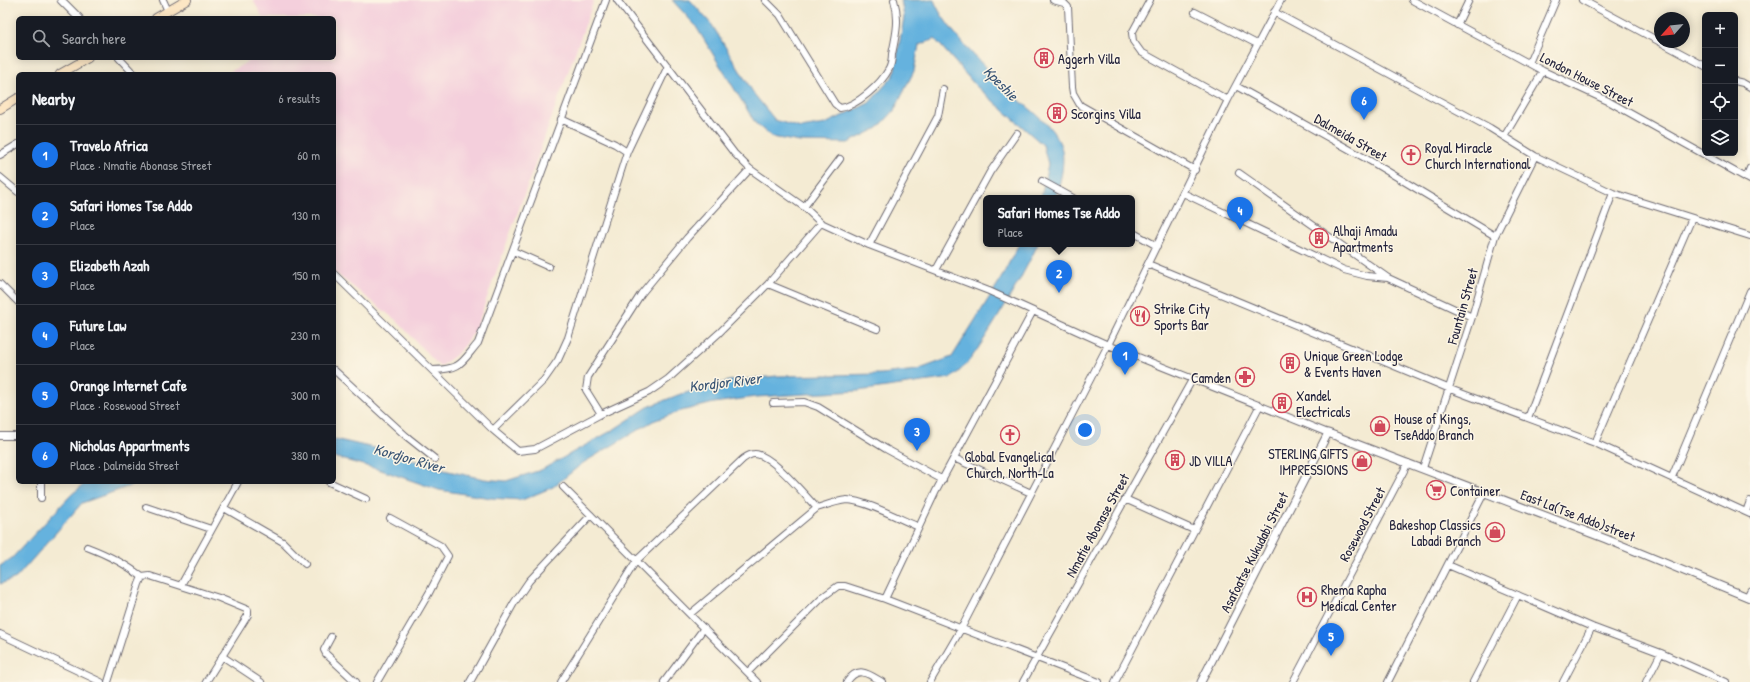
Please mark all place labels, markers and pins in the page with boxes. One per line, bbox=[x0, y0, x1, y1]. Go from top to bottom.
building icon: Aggerh Villa bbox=[1033, 47, 1055, 69]
place label: Aggerh Villa bbox=[1058, 49, 1120, 69]
pin: 6 bbox=[1351, 87, 1377, 120]
building icon: Scorgins Villa bbox=[1046, 102, 1068, 124]
place label: Scorgins Villa bbox=[1071, 104, 1141, 124]
place label: Royal Miracle Church International bbox=[1425, 138, 1531, 173]
church icon: Royal Miracle Church International bbox=[1400, 144, 1422, 166]
pin: 4 bbox=[1227, 197, 1253, 230]
place label: Alhaji Amadu Apartments bbox=[1333, 221, 1398, 257]
building icon: Alhaji Amadu Apartments bbox=[1308, 227, 1330, 249]
pin: 2 bbox=[1046, 260, 1072, 293]
place label: Strike City Sports Bar bbox=[1154, 299, 1210, 335]
restaurant icon: Strike City Sports Bar bbox=[1129, 305, 1151, 327]
pin: 1 bbox=[1112, 342, 1138, 375]
place label: Unique Green Lodge & Events Haven bbox=[1304, 346, 1403, 381]
building icon: Unique Green Lodge & Events Haven bbox=[1279, 352, 1301, 374]
pharmacy icon: Camden bbox=[1234, 366, 1256, 388]
place label: Camden bbox=[1191, 368, 1231, 387]
place label: Xandel Electricals bbox=[1296, 386, 1350, 421]
building icon: Xandel Electricals bbox=[1271, 392, 1293, 414]
place label: House of Kings, TseAddo Branch bbox=[1394, 409, 1474, 444]
shop icon: House of Kings, TseAddo Branch bbox=[1369, 415, 1391, 437]
pin: 3 bbox=[904, 418, 930, 451]
church icon: Global Evangelical Church, North-La bbox=[999, 424, 1021, 446]
place label: STERLING GIFTS IMPRESSIONS bbox=[1268, 444, 1349, 479]
place label: Global Evangelical Church, North-La bbox=[964, 447, 1056, 482]
building icon: JD VILLA bbox=[1164, 449, 1186, 471]
shop icon: STERLING GIFTS IMPRESSIONS bbox=[1351, 450, 1373, 472]
place label: JD VILLA bbox=[1189, 451, 1233, 470]
supermarket icon: Container bbox=[1425, 479, 1447, 501]
place label: Container bbox=[1450, 481, 1501, 500]
place label: Bakeshop Classics Labadi Branch bbox=[1389, 515, 1481, 550]
shop icon: Bakeshop Classics Labadi Branch bbox=[1484, 521, 1506, 543]
place label: Rhema Rapha Medical Center bbox=[1321, 580, 1397, 615]
hospital icon: Rhema Rapha Medical Center bbox=[1296, 586, 1318, 608]
pin: 5 bbox=[1318, 623, 1344, 656]

